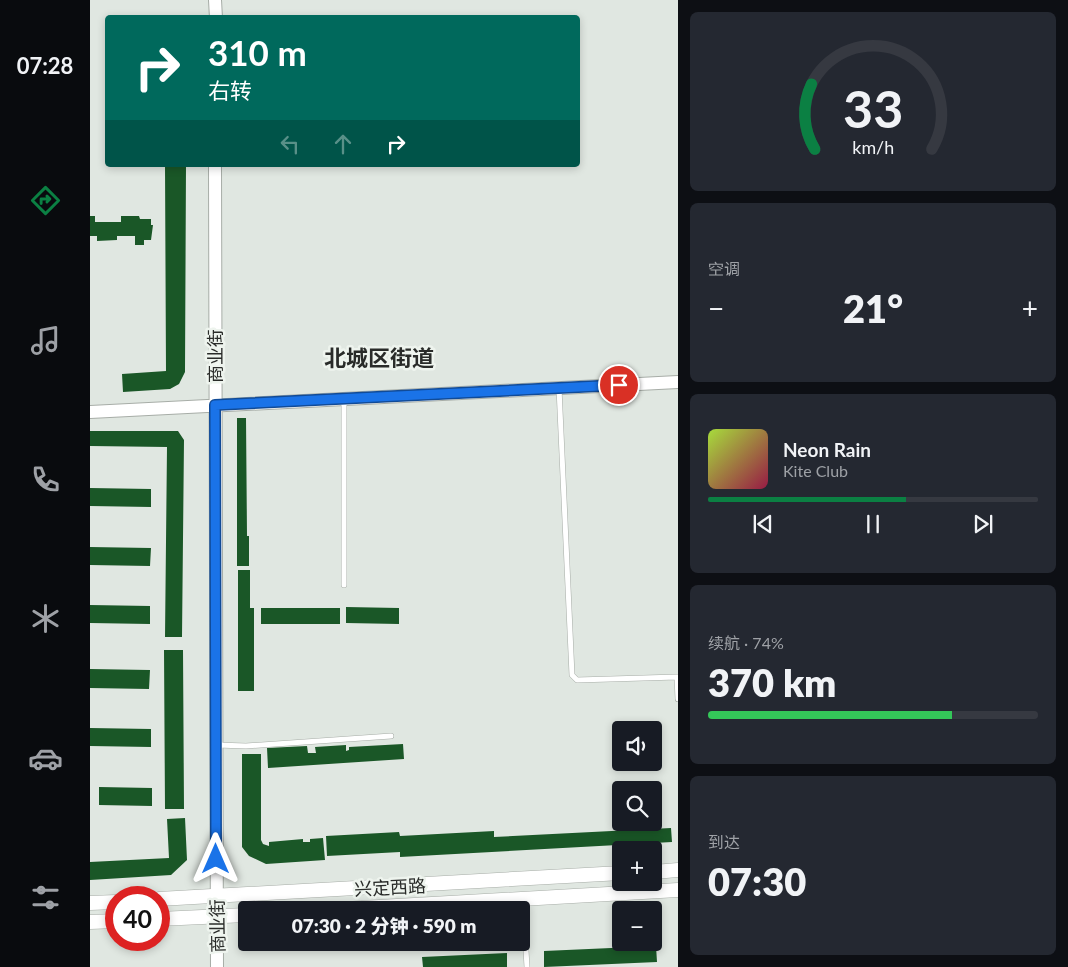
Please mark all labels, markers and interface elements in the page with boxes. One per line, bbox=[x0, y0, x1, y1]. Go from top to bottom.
text: 310 m bbox=[208, 31, 307, 73]
icon: right bbox=[125, 35, 190, 100]
text: 07:28 bbox=[17, 52, 73, 79]
text: 右转 bbox=[208, 77, 252, 104]
text: 33 bbox=[843, 77, 903, 139]
icon: left bbox=[276, 130, 304, 158]
icon: ahead bbox=[329, 130, 357, 158]
icon: right bbox=[382, 130, 410, 158]
text: km/h bbox=[852, 136, 894, 158]
icon: directions bbox=[28, 183, 63, 218]
text: 空调 bbox=[708, 259, 740, 278]
text: 21° bbox=[843, 285, 903, 331]
text: − bbox=[708, 291, 724, 325]
text: + bbox=[1022, 291, 1038, 325]
icon: music bbox=[28, 323, 63, 358]
street label: 商业街 bbox=[204, 329, 226, 383]
district label: 北城区街道 bbox=[324, 344, 434, 371]
pin bbox=[598, 364, 640, 406]
icon: arrive bbox=[605, 371, 633, 399]
text: Neon Rain bbox=[783, 438, 871, 461]
text: Kite Club bbox=[783, 461, 848, 480]
icon: phone bbox=[28, 462, 63, 497]
icon: previous bbox=[749, 510, 777, 538]
icon: pause bbox=[859, 510, 887, 538]
icon: next bbox=[969, 510, 997, 538]
icon: climate bbox=[28, 601, 63, 636]
text: 续航 · 74% bbox=[708, 633, 784, 652]
text: 370 km bbox=[708, 659, 836, 705]
map controls bbox=[612, 721, 662, 951]
button: sound bbox=[612, 721, 662, 771]
icon: car bbox=[28, 741, 63, 776]
button: search bbox=[612, 781, 662, 831]
position arrow bbox=[189, 832, 241, 884]
text: 到达 bbox=[708, 832, 740, 851]
button: + bbox=[612, 841, 662, 891]
text: 07:30 bbox=[708, 858, 806, 904]
street label: 兴定西路 bbox=[353, 874, 427, 900]
icon: filters bbox=[28, 880, 63, 915]
speed limit sign: 40 bbox=[105, 886, 170, 951]
street label: 商业街 bbox=[206, 899, 228, 953]
button: − bbox=[612, 901, 662, 951]
text: 07:30 · 2 分钟 · 590 m bbox=[292, 914, 476, 937]

